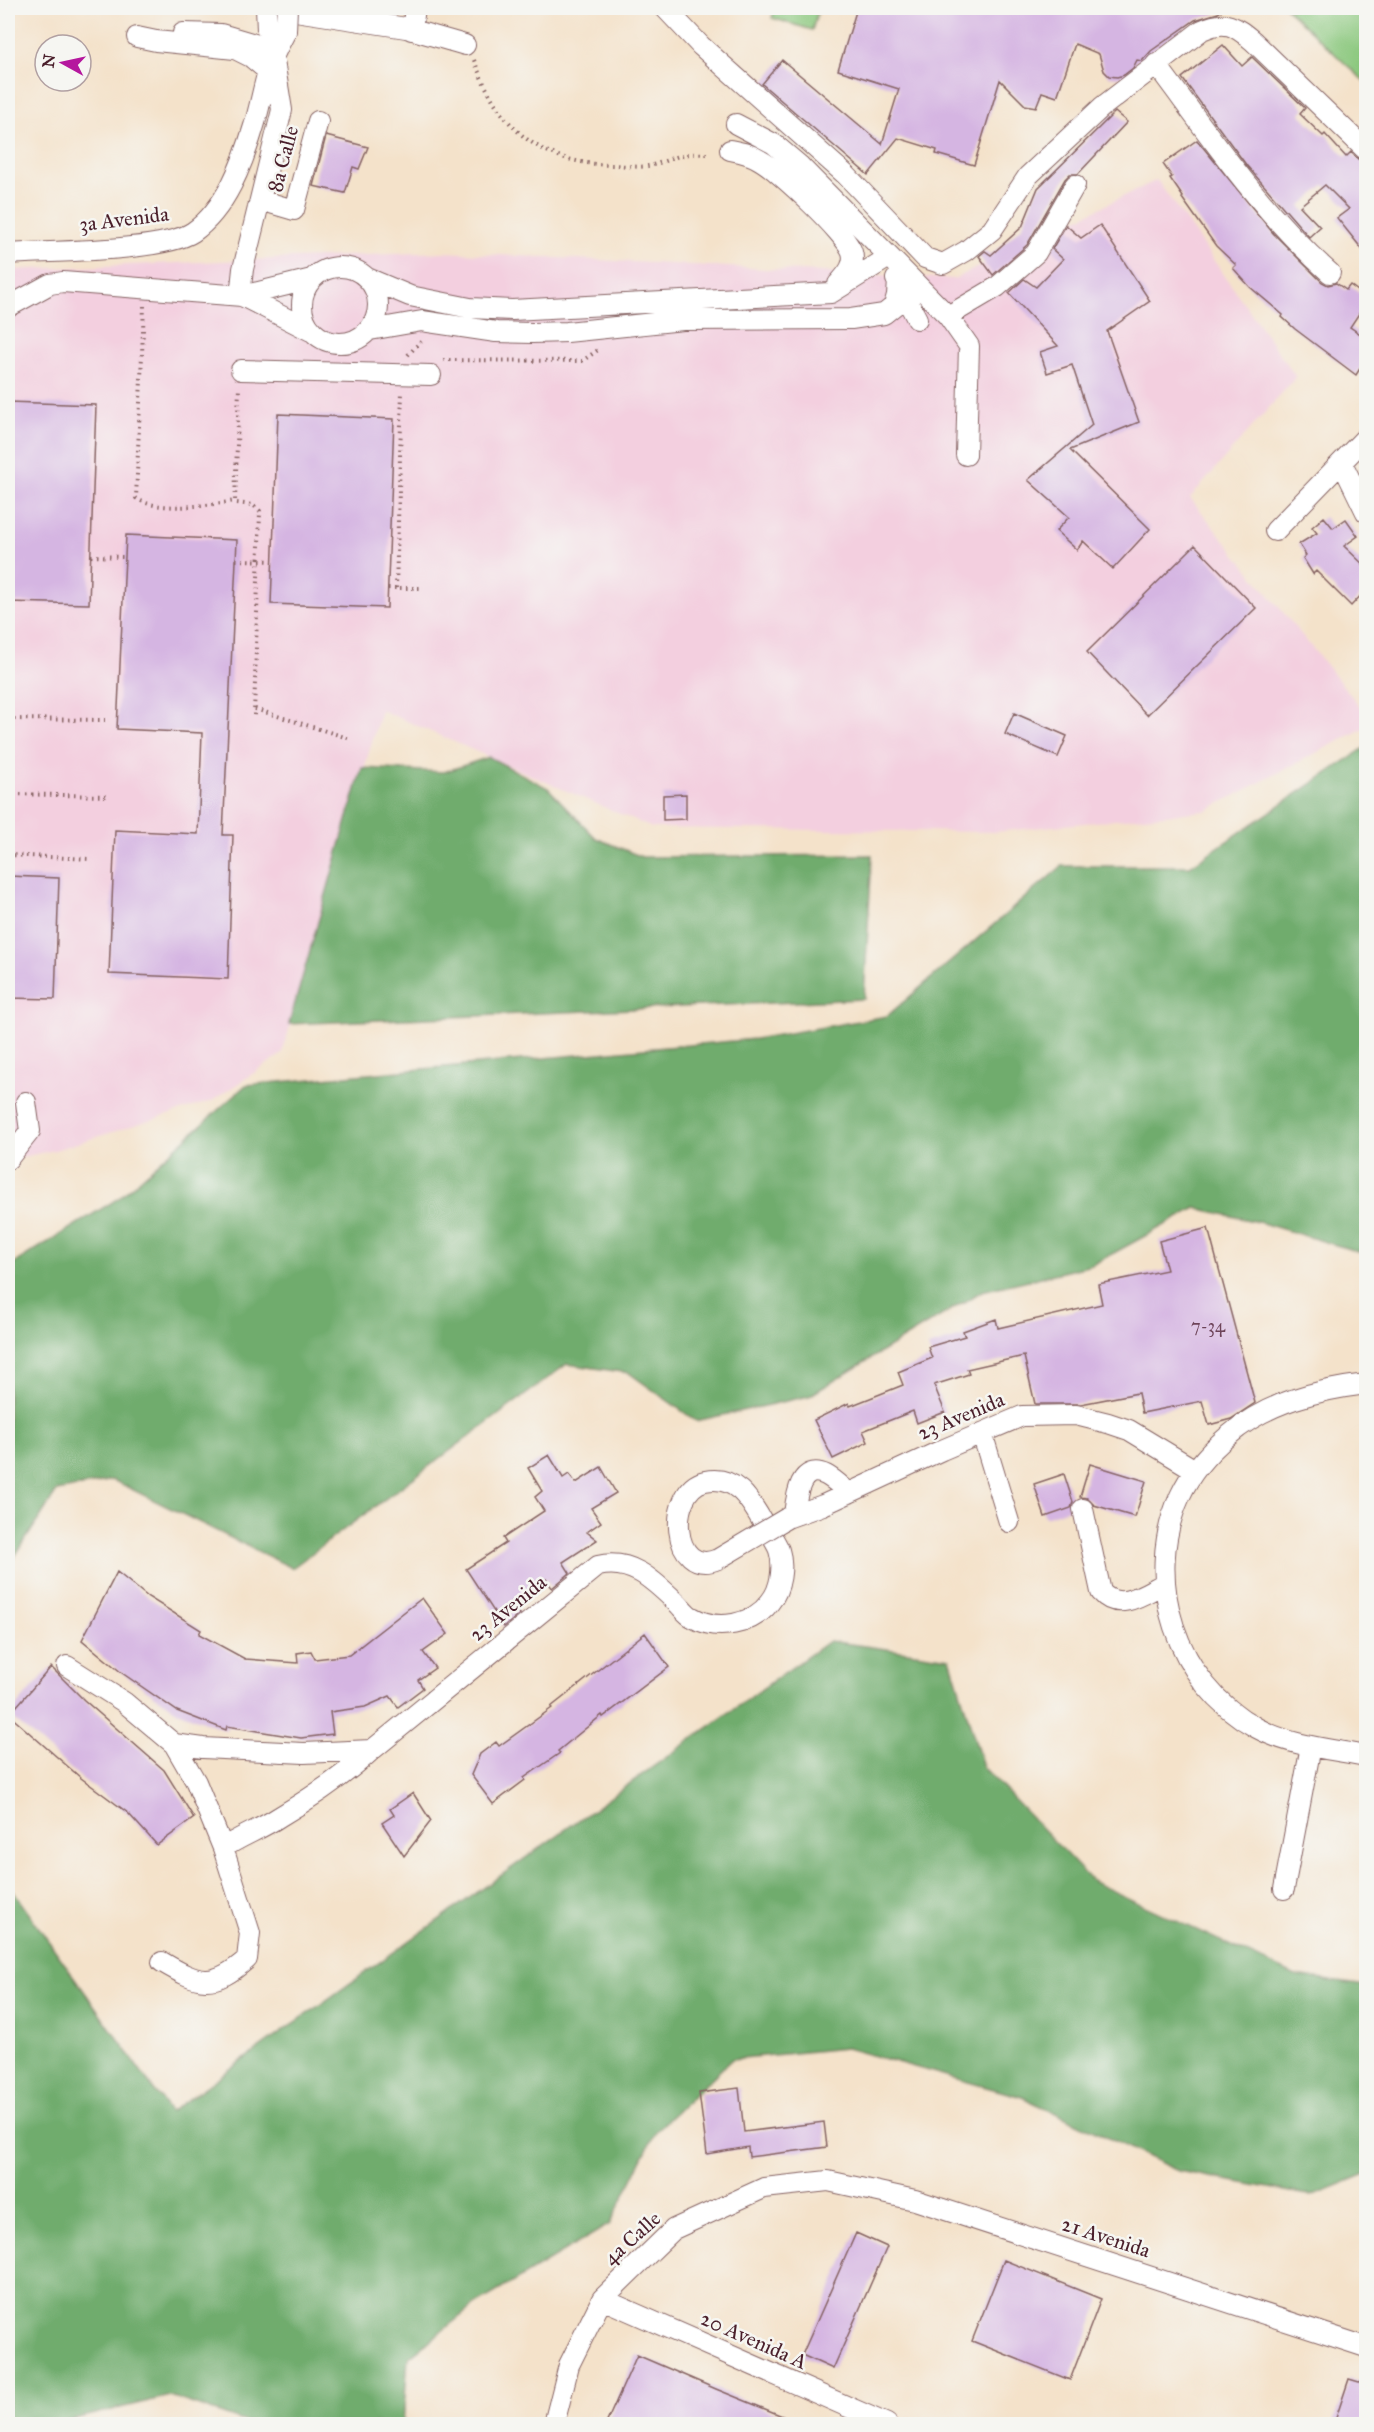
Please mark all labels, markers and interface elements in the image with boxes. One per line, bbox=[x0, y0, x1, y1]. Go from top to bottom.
north arrow bbox=[33, 33, 93, 93]
text: N bbox=[38, 53, 59, 69]
street label: 8a Calle bbox=[262, 123, 304, 195]
street label: 3a Avenida bbox=[78, 201, 170, 237]
house number: 7-34 bbox=[1191, 1315, 1226, 1337]
street label: 23 Avenida bbox=[914, 1386, 1008, 1446]
street label: 23 Avenida bbox=[464, 1569, 552, 1647]
street label: 4a Calle bbox=[598, 2205, 666, 2271]
street label: 21 Avenida bbox=[1058, 2210, 1154, 2264]
street label: 20 Avenida A bbox=[697, 2305, 811, 2375]

